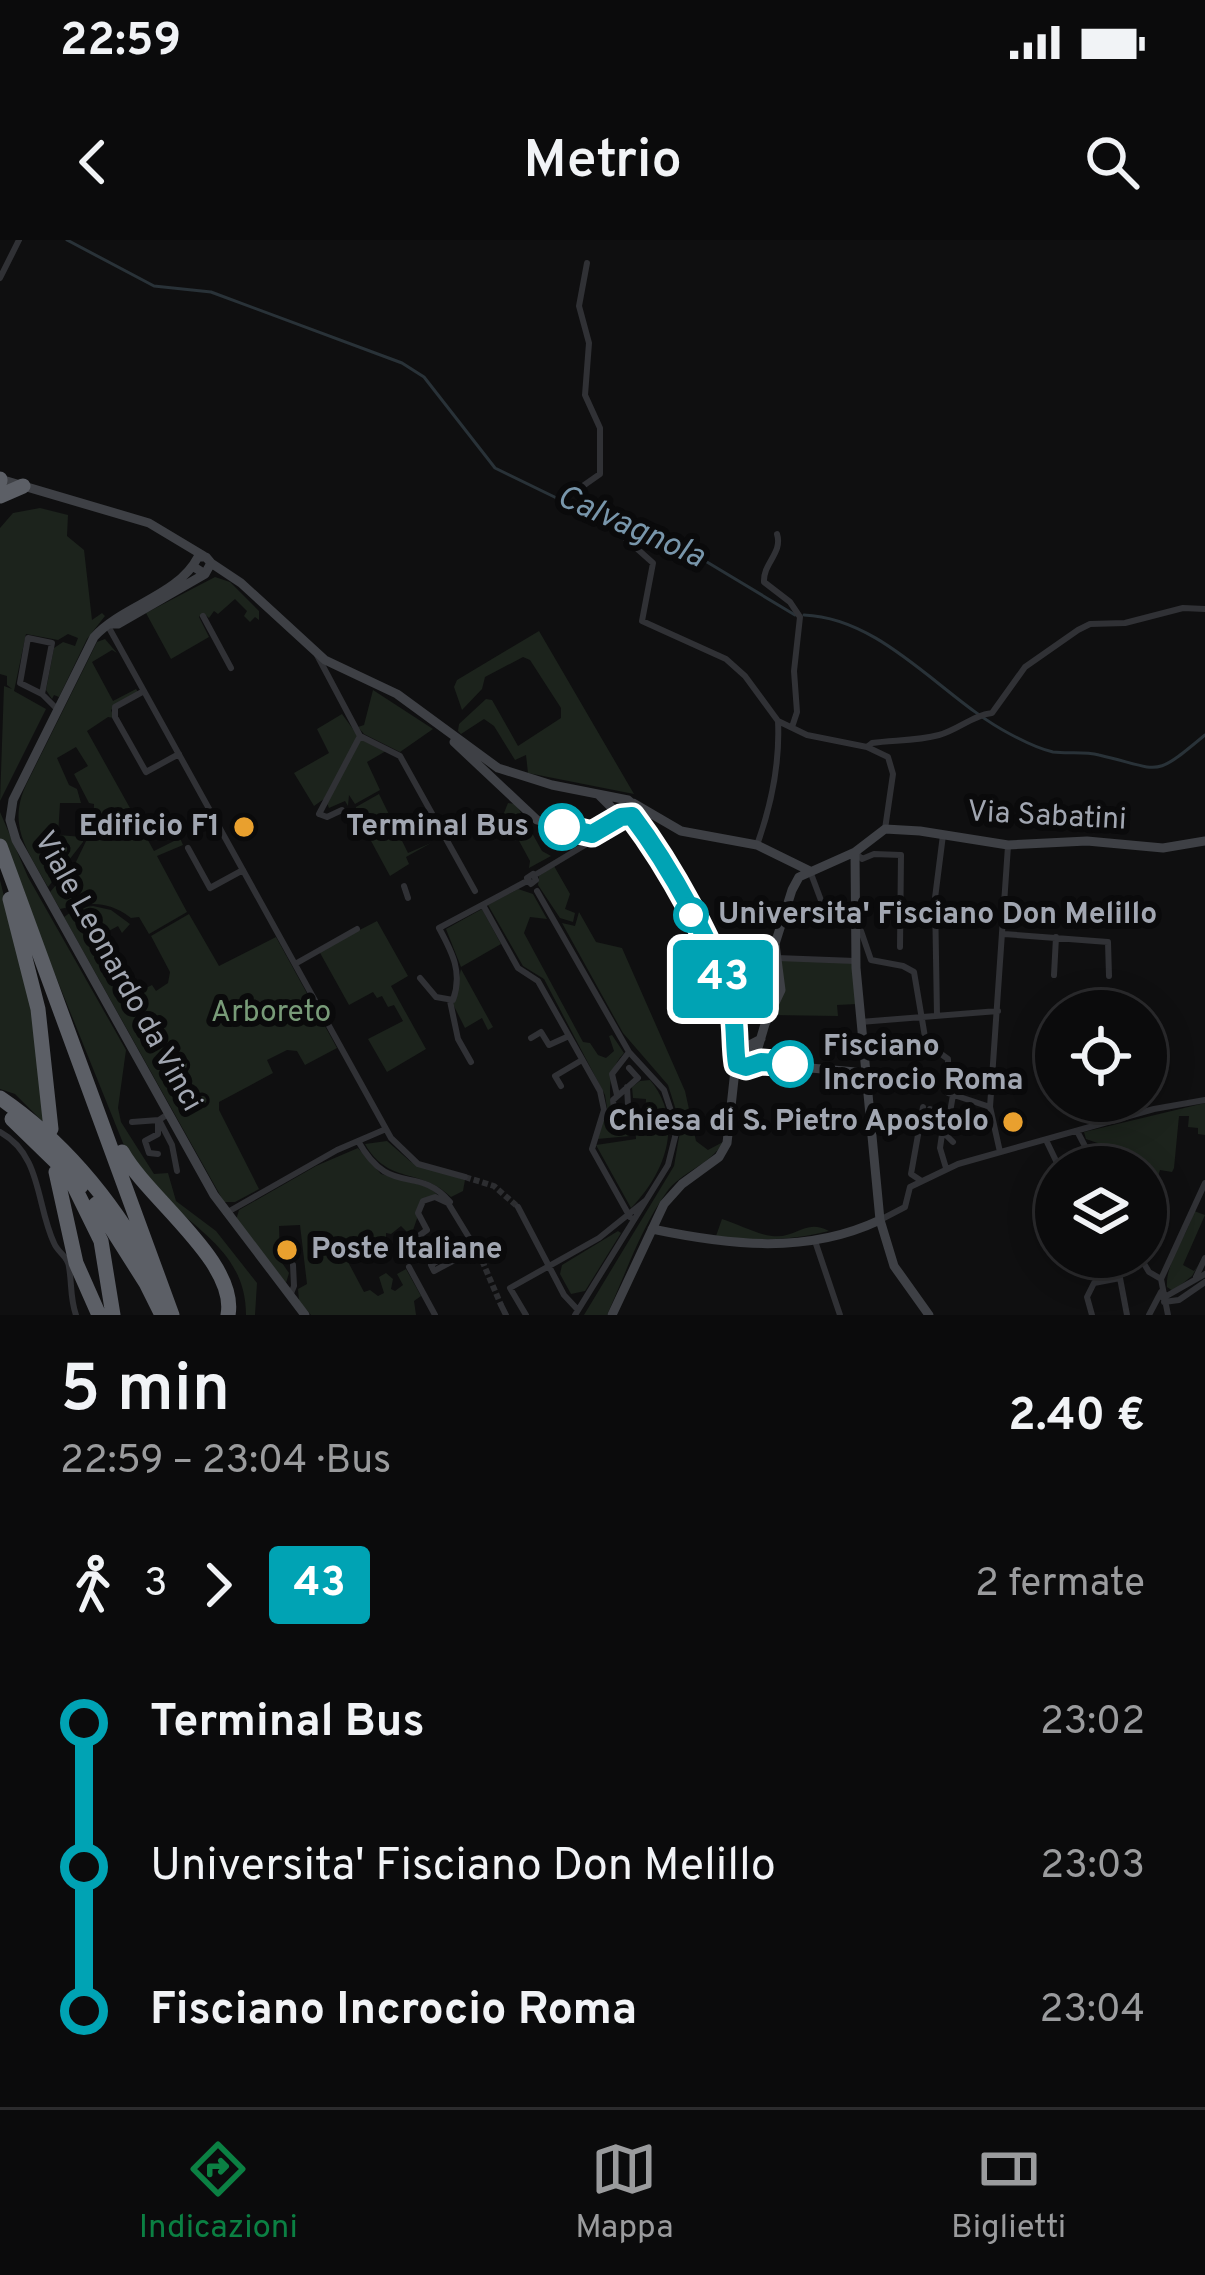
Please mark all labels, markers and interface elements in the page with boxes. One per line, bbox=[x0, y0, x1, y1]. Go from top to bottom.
text: 22:59 bbox=[60, 14, 181, 71]
text: Metrio bbox=[523, 128, 682, 197]
icon: back bbox=[60, 129, 126, 195]
icon: search bbox=[1079, 129, 1145, 195]
water label: Calvagnola bbox=[549, 477, 711, 579]
street label: Via Sabatini bbox=[967, 794, 1127, 840]
marker: Terminal Bus bbox=[540, 805, 584, 849]
place label: Edificio F1 bbox=[79, 809, 220, 846]
place label: Terminal Bus bbox=[346, 809, 529, 846]
marker: Edificio F1 bbox=[231, 814, 257, 840]
street label: Viale Leonardo da Vinci bbox=[25, 826, 209, 1118]
place label: Universita' Fisciano Don Melillo bbox=[718, 897, 1157, 934]
marker: Universita' Fisciano Don Melillo bbox=[675, 899, 707, 931]
line badge: 43 bbox=[669, 940, 777, 1018]
text: 43 bbox=[697, 952, 749, 1005]
map controls bbox=[1035, 990, 1167, 1278]
button: locate bbox=[1035, 990, 1167, 1122]
park label: Arboreto bbox=[211, 995, 331, 1032]
place label: Fisciano Incrocio Roma bbox=[823, 1029, 1023, 1100]
marker: Fisciano Incrocio Roma bbox=[768, 1042, 812, 1086]
place label: Chiesa di S. Pietro Apostolo bbox=[608, 1104, 989, 1141]
marker: Chiesa di S. Pietro Apostolo bbox=[1000, 1109, 1026, 1135]
button: layers bbox=[1035, 1146, 1167, 1278]
place label: Poste Italiane bbox=[311, 1232, 503, 1269]
marker: Poste Italiane bbox=[274, 1237, 300, 1263]
text: 5 min bbox=[60, 1351, 230, 1434]
text: 2.40 € bbox=[1008, 1389, 1145, 1446]
text: 22:59 – 23:04 · Bus bbox=[60, 1438, 391, 1487]
icon: walk bbox=[60, 1552, 126, 1618]
icon: forward bbox=[185, 1552, 251, 1618]
text: 43 bbox=[293, 1558, 346, 1611]
text: 3 bbox=[144, 1561, 167, 1610]
text: 2 fermate bbox=[975, 1561, 1145, 1610]
text: Terminal Bus bbox=[150, 1695, 425, 1752]
text: 23:02 bbox=[1040, 1699, 1145, 1748]
text: Universita' Fisciano Don Melillo bbox=[150, 1839, 776, 1896]
text: 23:03 bbox=[1040, 1843, 1145, 1892]
text: Fisciano Incrocio Roma bbox=[150, 1983, 637, 2040]
text: 23:04 bbox=[1040, 1987, 1145, 2036]
tab: Indicazioni bbox=[139, 2136, 298, 2250]
tab: Mappa bbox=[575, 2136, 674, 2250]
tab: Biglietti bbox=[951, 2136, 1066, 2250]

